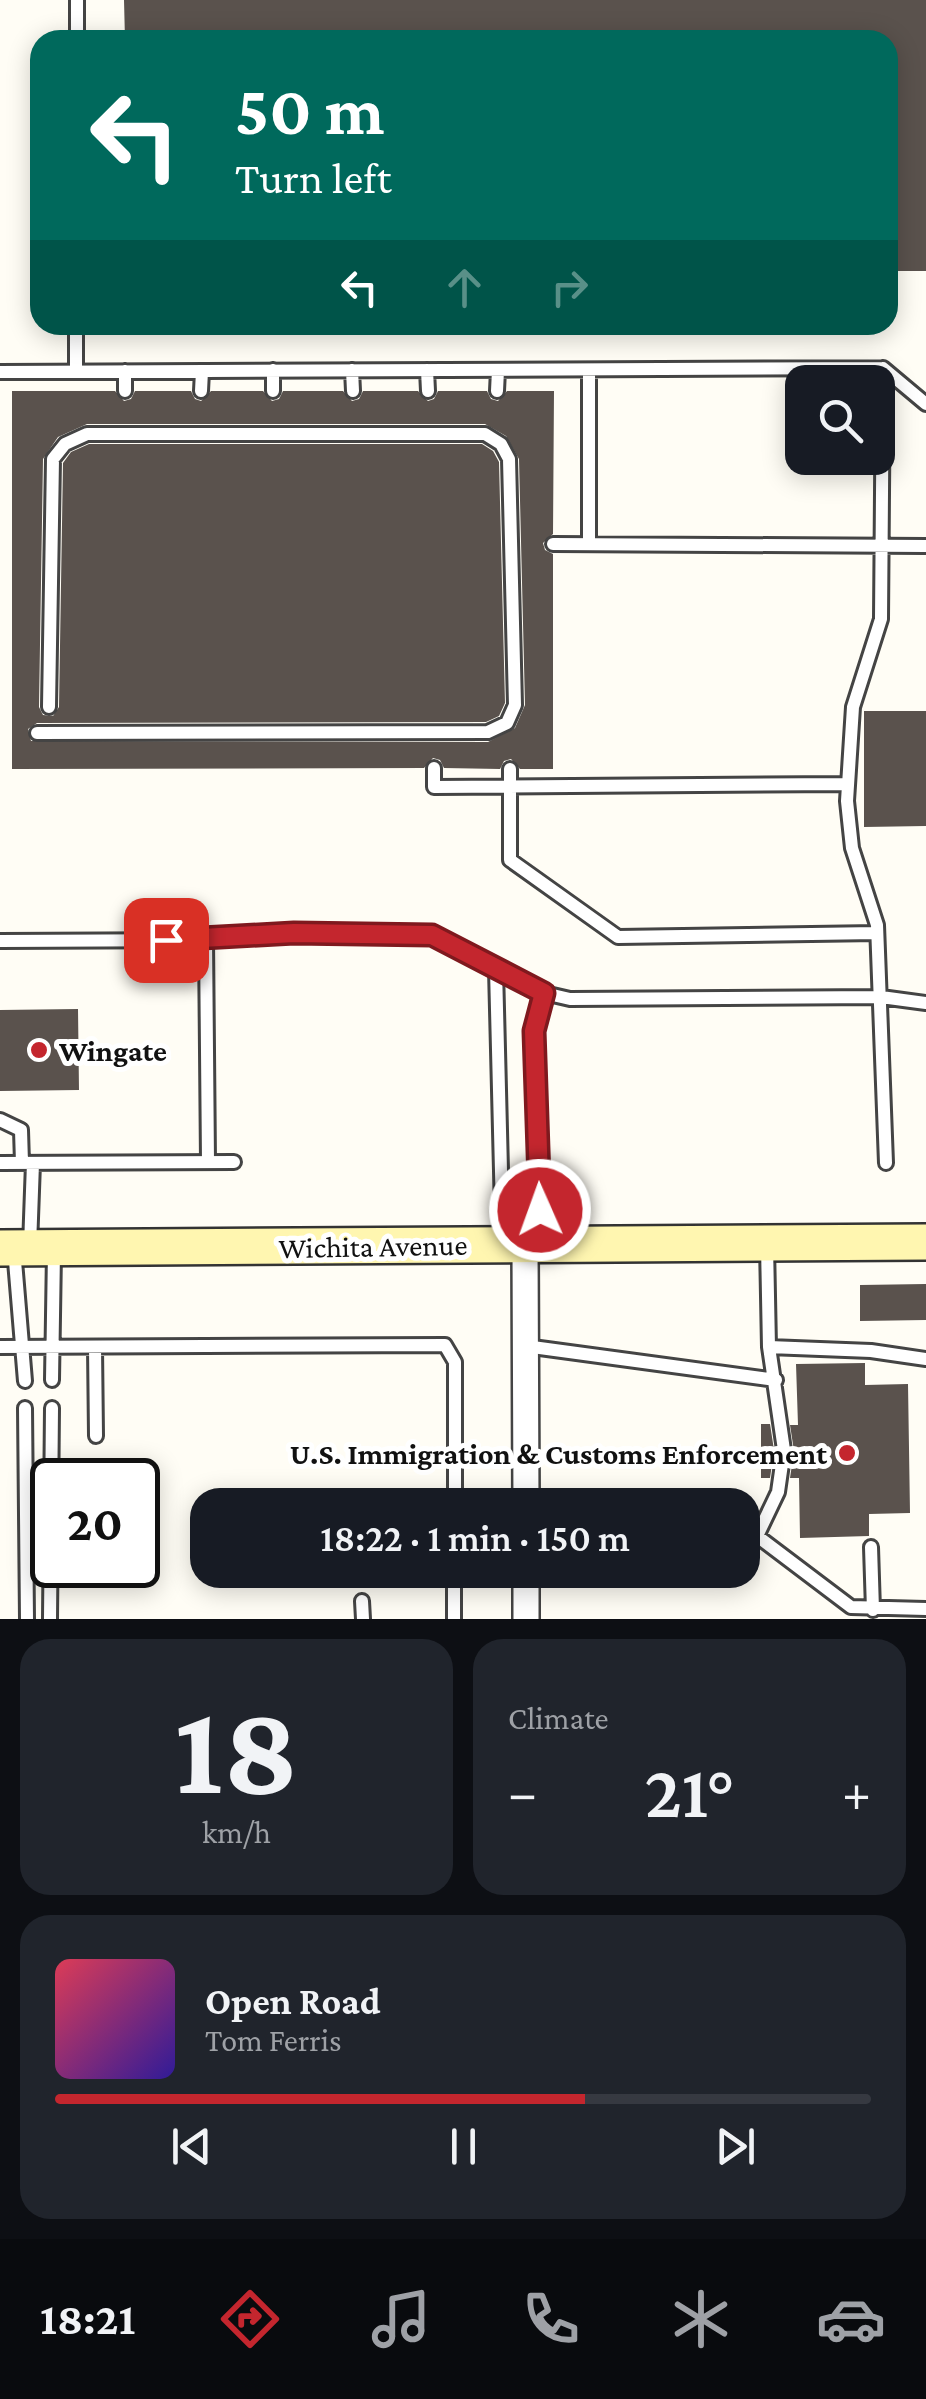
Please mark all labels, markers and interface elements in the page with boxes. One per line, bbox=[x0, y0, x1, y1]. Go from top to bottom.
icon: left bbox=[70, 70, 200, 200]
text: 50 m bbox=[235, 71, 385, 149]
text: Turn left bbox=[235, 153, 392, 203]
icon: left bbox=[332, 260, 387, 315]
icon: ahead bbox=[437, 260, 492, 315]
icon: right bbox=[542, 260, 597, 315]
map controls bbox=[785, 365, 895, 475]
button: search bbox=[785, 365, 895, 475]
pin bbox=[124, 898, 209, 983]
icon: arrive bbox=[139, 913, 194, 968]
place label: Wingate bbox=[58, 1034, 167, 1067]
marker: Wingate bbox=[28, 1039, 50, 1061]
position arrow bbox=[488, 1158, 592, 1262]
street label: Wichita Avenue bbox=[278, 1228, 468, 1264]
place label: U.S. Immigration & Customs Enforcement bbox=[290, 1437, 827, 1470]
marker: U.S. Immigration & Customs Enforcement bbox=[836, 1442, 858, 1464]
speed limit sign: 20 bbox=[30, 1458, 160, 1588]
text: 18:22 · 1 min · 150 m bbox=[320, 1517, 630, 1559]
text: 18 bbox=[174, 1676, 299, 1821]
text: Climate bbox=[508, 1700, 609, 1736]
text: 21° bbox=[644, 1750, 735, 1833]
text: − bbox=[508, 1762, 537, 1823]
text: + bbox=[842, 1762, 871, 1823]
text: km/h bbox=[202, 1814, 271, 1850]
text: Open Road bbox=[205, 1980, 381, 2022]
text: Tom Ferris bbox=[205, 2022, 342, 2058]
icon: previous bbox=[164, 2119, 219, 2174]
icon: pause bbox=[436, 2119, 491, 2174]
icon: next bbox=[708, 2119, 763, 2174]
icon: directions bbox=[215, 2284, 285, 2354]
icon: music bbox=[366, 2284, 436, 2354]
icon: phone bbox=[516, 2284, 586, 2354]
icon: climate bbox=[666, 2284, 736, 2354]
icon: car bbox=[816, 2284, 886, 2354]
text: 18:21 bbox=[40, 2294, 135, 2344]

